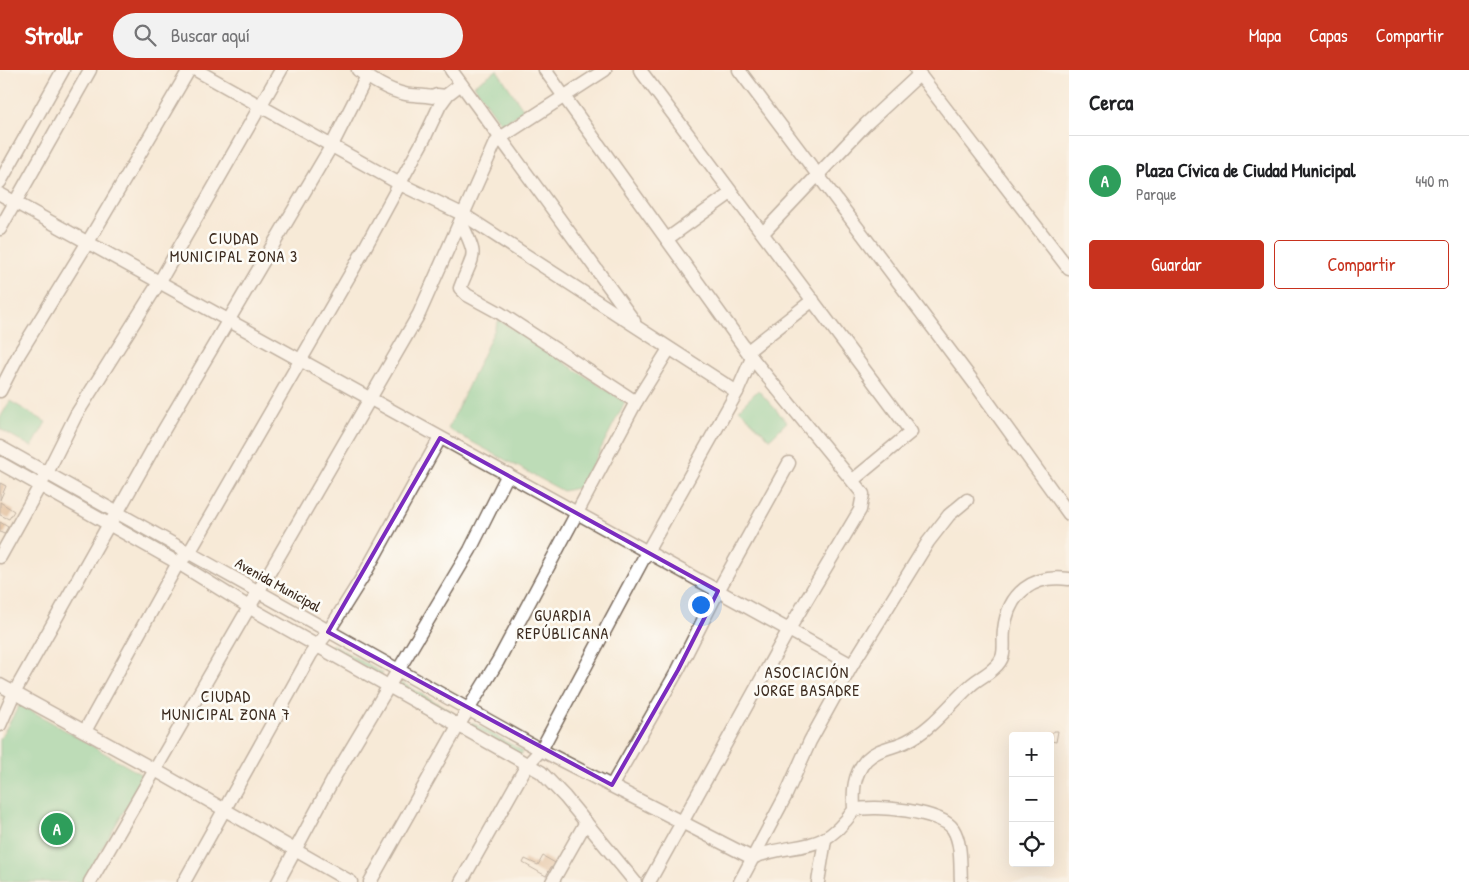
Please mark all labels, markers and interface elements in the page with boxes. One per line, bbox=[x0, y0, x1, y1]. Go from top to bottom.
search box bbox=[113, 13, 463, 58]
text: Strollr bbox=[25, 19, 83, 51]
icon: search bbox=[131, 21, 159, 49]
text: Buscar aquí bbox=[171, 22, 250, 48]
text: Mapa bbox=[1249, 23, 1281, 48]
text: Capas bbox=[1309, 23, 1348, 48]
text: Compartir bbox=[1376, 23, 1444, 48]
text: Cerca bbox=[1089, 88, 1133, 117]
text: Plaza Cívica de Ciudad Municipal bbox=[1136, 157, 1356, 183]
text: A bbox=[1101, 170, 1109, 192]
text: 440 m bbox=[1415, 170, 1449, 192]
text: Parque bbox=[1136, 183, 1176, 205]
district label: CIUDAD MUNICIPAL ZONA 3 bbox=[170, 227, 298, 267]
button: Guardar bbox=[1089, 240, 1264, 289]
button: Compartir bbox=[1274, 240, 1449, 289]
street label: Avenida Municipal bbox=[232, 552, 325, 617]
your location bbox=[688, 592, 714, 618]
district label: GUARDIA REPÚBLICANA bbox=[517, 604, 609, 644]
district label: ASOCIACIÓN JORGE BASADRE bbox=[754, 661, 860, 701]
district label: CIUDAD MUNICIPAL ZONA 7 bbox=[161, 685, 291, 725]
map controls bbox=[1009, 732, 1054, 867]
button: + bbox=[1009, 732, 1054, 777]
button: − bbox=[1009, 777, 1054, 822]
pin: A bbox=[41, 810, 73, 848]
button: locate bbox=[1009, 822, 1054, 867]

